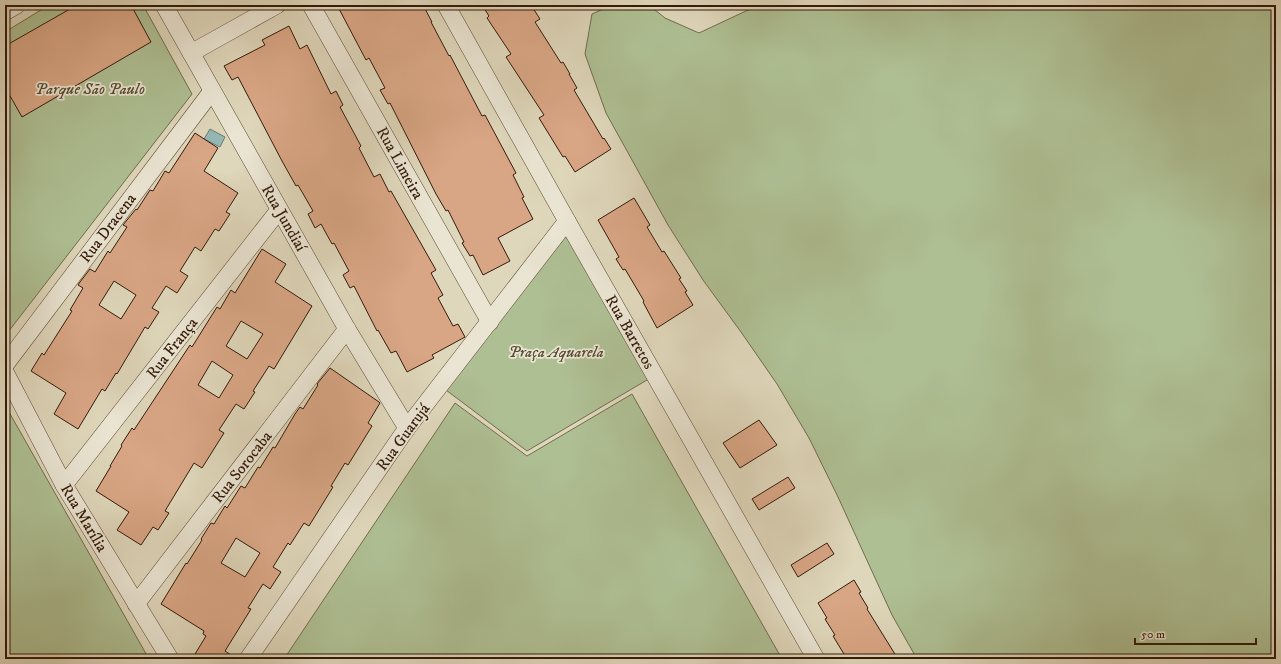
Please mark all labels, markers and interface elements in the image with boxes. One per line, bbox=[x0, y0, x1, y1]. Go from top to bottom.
park label: Parque São Paulo bbox=[35, 79, 145, 99]
street label: Rua Limeira bbox=[372, 123, 428, 203]
street label: Rua Jundiaí bbox=[257, 181, 312, 256]
street label: Rua Dracena bbox=[75, 189, 141, 267]
street label: Rua Barretos bbox=[601, 291, 659, 373]
street label: Rua França bbox=[142, 313, 202, 383]
park label: Praça Aquarela bbox=[508, 342, 604, 362]
street label: Rua Guarujá bbox=[372, 399, 434, 475]
street label: Rua Sorocaba bbox=[208, 427, 277, 507]
street label: Rua Marília bbox=[56, 480, 112, 556]
scale bar bbox=[1135, 620, 1256, 646]
text: 50 m bbox=[1141, 627, 1165, 642]

